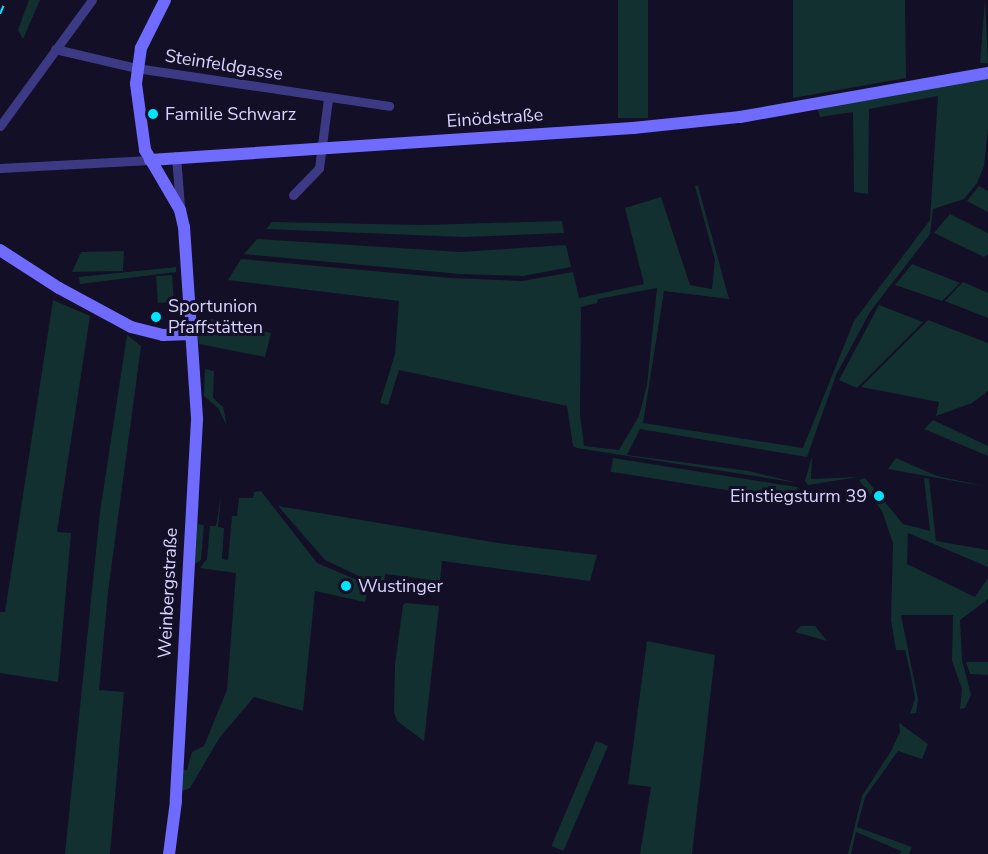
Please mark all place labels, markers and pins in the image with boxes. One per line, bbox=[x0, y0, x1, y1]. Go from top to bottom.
place label: Familie Schwarz bbox=[165, 103, 296, 125]
marker: Familie Schwarz bbox=[146, 107, 160, 121]
place label: Sportunion Pfaffstätten bbox=[168, 296, 263, 338]
marker: Sportunion Pfaffstätten bbox=[149, 310, 163, 324]
place label: Einstiegsturm 39 bbox=[730, 485, 867, 507]
marker: Einstiegsturm 39 bbox=[872, 489, 886, 503]
place label: Wustinger bbox=[358, 575, 443, 597]
marker: Wustinger bbox=[339, 579, 353, 593]

